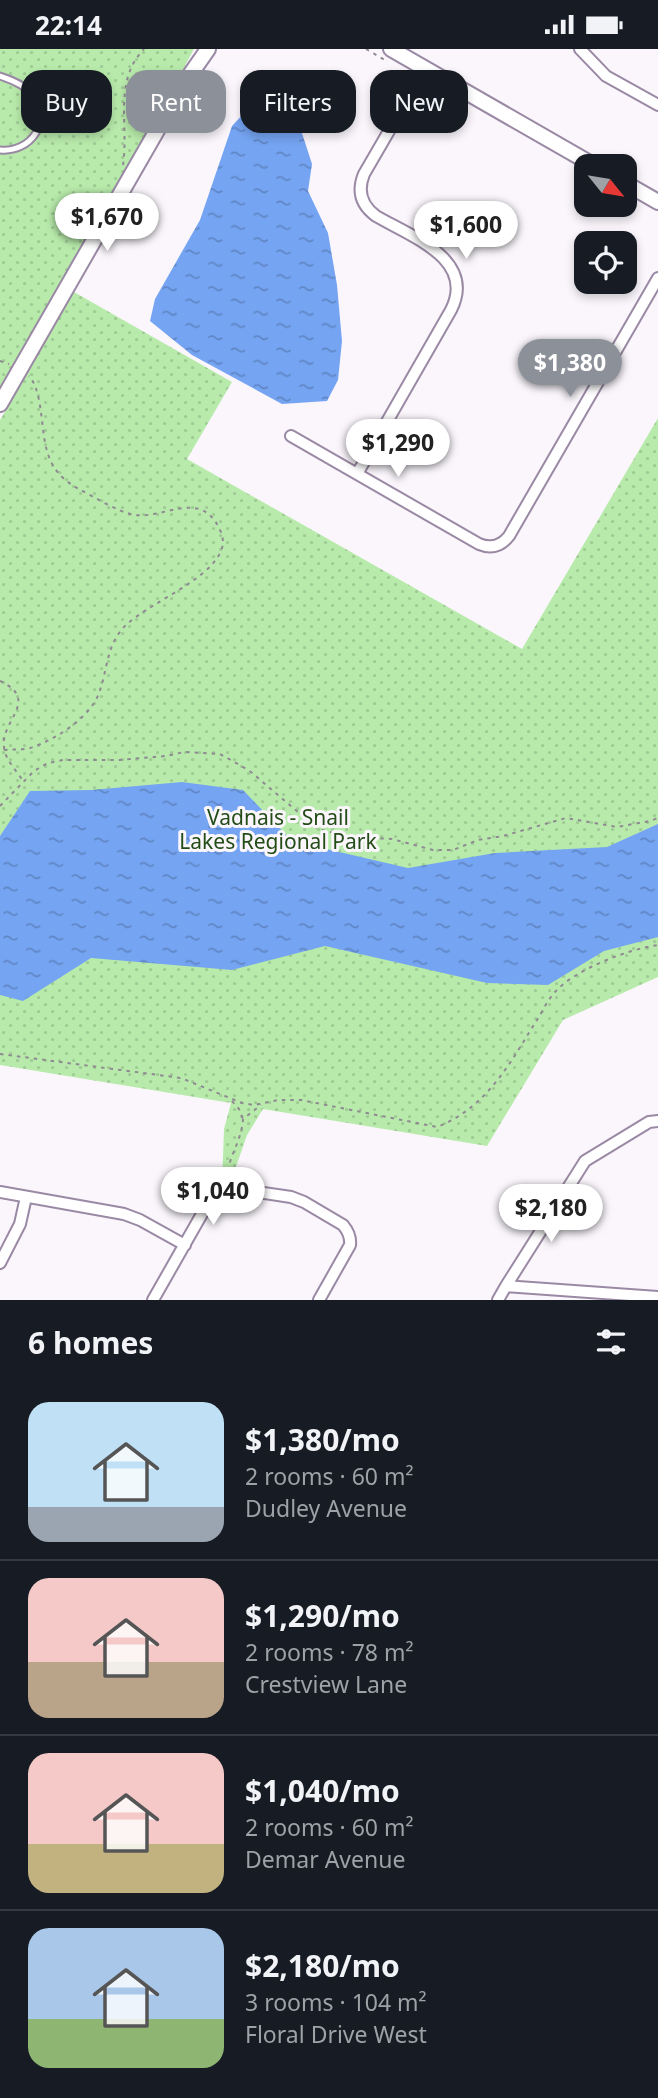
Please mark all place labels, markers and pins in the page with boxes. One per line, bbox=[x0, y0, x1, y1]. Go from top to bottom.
pin: $1,670 bbox=[50, 193, 164, 253]
pin: $1,600 bbox=[409, 201, 523, 261]
pin: $1,380 bbox=[513, 339, 627, 399]
pin: $1,290 bbox=[341, 419, 455, 479]
pin: $1,040 bbox=[156, 1167, 270, 1227]
pin: $2,180 bbox=[494, 1185, 608, 1244]

